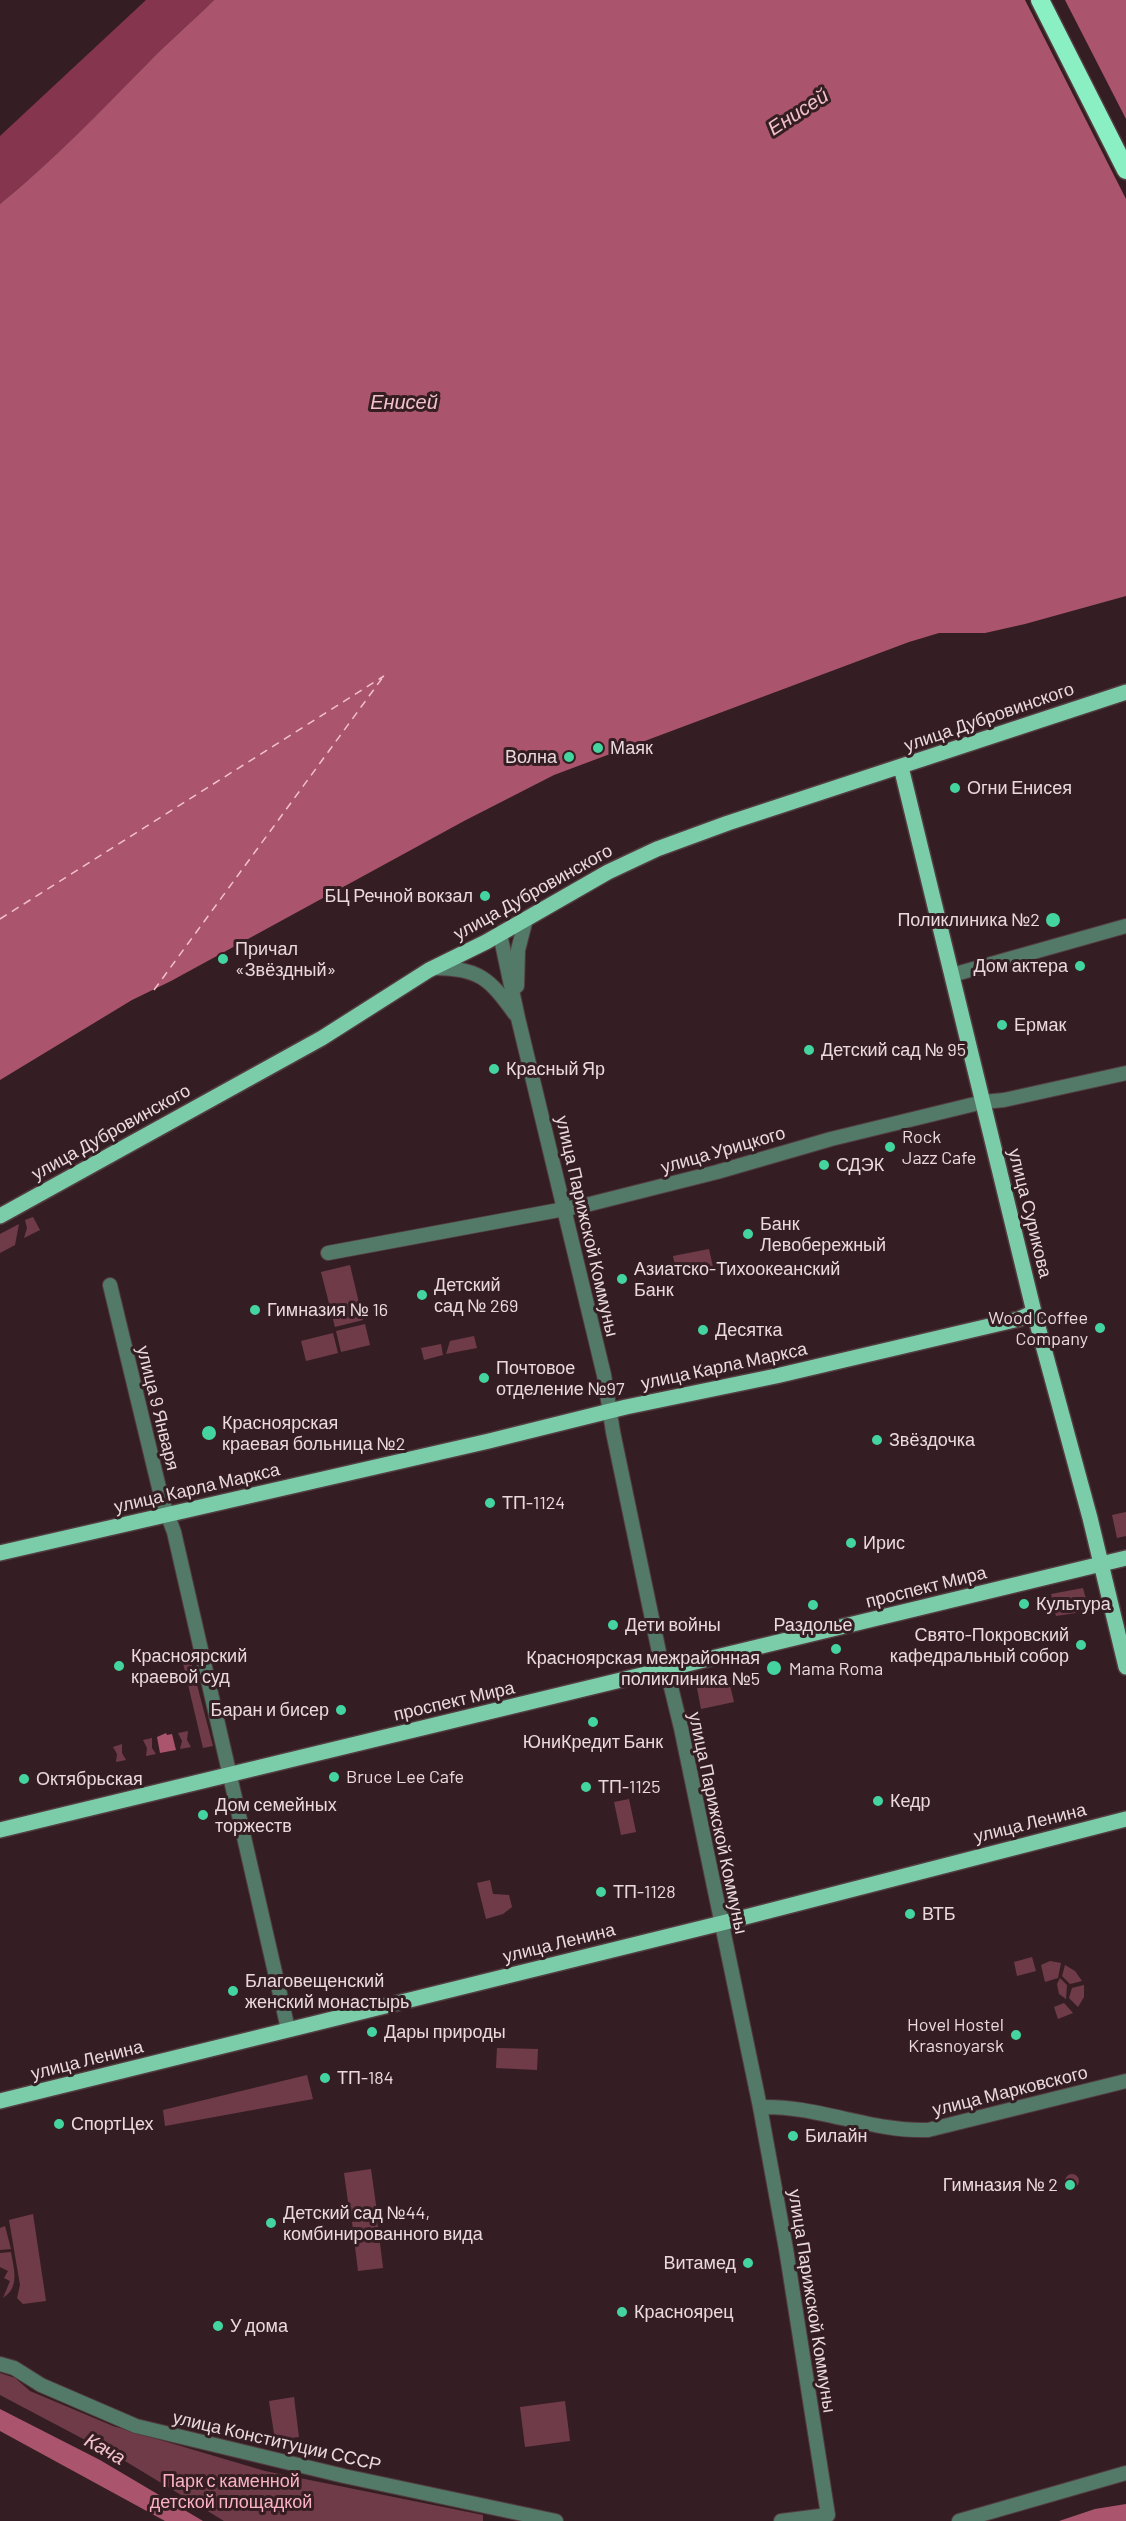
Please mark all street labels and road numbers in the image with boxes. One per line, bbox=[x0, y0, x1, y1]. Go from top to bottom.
street label: улица Дубровинского bbox=[901, 678, 1077, 756]
street label: улица Дубровинского bbox=[450, 839, 616, 945]
street label: улица Дубровинского bbox=[28, 1079, 194, 1185]
street label: улица Парижской Коммуны bbox=[551, 1113, 623, 1339]
street label: улица Урицкого bbox=[658, 1122, 788, 1178]
street label: улица Сурикова bbox=[1004, 1146, 1056, 1280]
street label: улица Карла Маркса bbox=[639, 1338, 809, 1394]
street label: улица 9 Января bbox=[132, 1343, 184, 1473]
street label: улица Карла Маркса bbox=[112, 1458, 282, 1518]
street label: проспект Мира bbox=[863, 1562, 989, 1612]
street label: проспект Мира bbox=[391, 1677, 517, 1725]
street label: улица Парижской Коммуны bbox=[684, 1710, 752, 1936]
street label: улица Ленина bbox=[972, 1799, 1088, 1847]
street label: улица Ленина bbox=[501, 1919, 617, 1967]
street label: улица Ленина bbox=[29, 2036, 145, 2084]
street label: улица Марковского bbox=[930, 2061, 1090, 2121]
street label: улица Парижской Коммуны bbox=[784, 2188, 840, 2414]
street label: улица Конституции СССР bbox=[171, 2406, 383, 2476]

